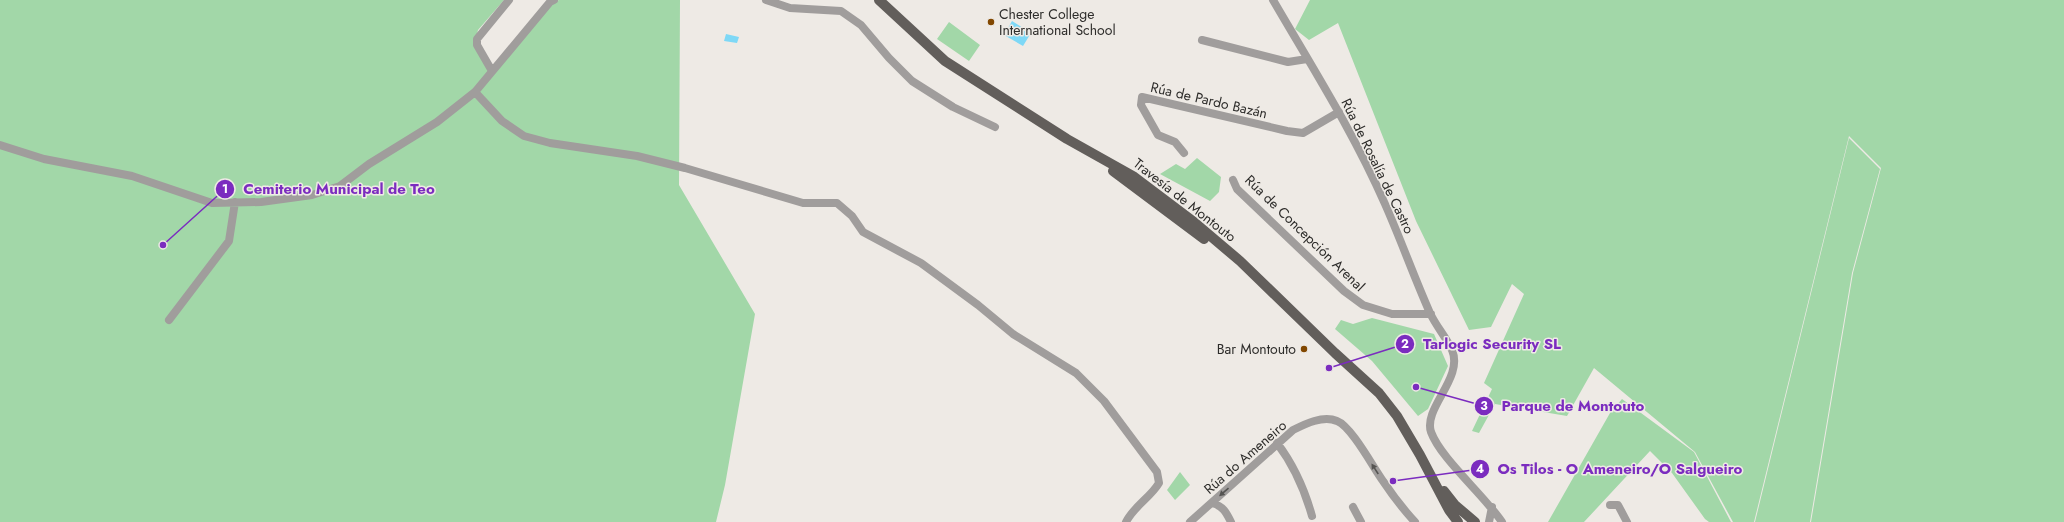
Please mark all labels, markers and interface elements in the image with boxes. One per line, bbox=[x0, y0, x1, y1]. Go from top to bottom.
place label: Chester College International School bbox=[999, 4, 1116, 40]
marker: Chester College International School bbox=[986, 17, 996, 27]
street label: Rúa de Pardo Bazán bbox=[1149, 77, 1269, 123]
street label: Rúa de Rosalía de Castro bbox=[1337, 95, 1420, 237]
street label: Travesía de Montouto bbox=[1129, 154, 1241, 247]
street label: Rúa de Concepción Arenal bbox=[1241, 170, 1369, 296]
callout: Cemiterio Municipal de Teo bbox=[215, 175, 443, 202]
text: Cemiterio Municipal de Teo bbox=[243, 178, 435, 200]
text: 1 bbox=[222, 180, 228, 198]
callout: Tarlogic Security SL bbox=[1395, 330, 1569, 357]
text: Tarlogic Security SL bbox=[1423, 333, 1561, 355]
text: 2 bbox=[1401, 335, 1409, 353]
place label: Bar Montouto bbox=[1217, 339, 1296, 359]
marker: Bar Montouto bbox=[1299, 344, 1309, 354]
callout: Parque de Montouto bbox=[1474, 392, 1653, 419]
text: Parque de Montouto bbox=[1502, 395, 1645, 417]
text: 3 bbox=[1480, 397, 1488, 415]
street label: Rúa do Ameneiro bbox=[1199, 415, 1291, 499]
callout: Os Tilos - O Ameneiro/O Salgueiro bbox=[1470, 456, 1751, 483]
text: Os Tilos - O Ameneiro/O Salgueiro bbox=[1498, 458, 1743, 480]
text: 4 bbox=[1476, 460, 1484, 478]
one-way arrow bbox=[1371, 463, 1378, 475]
one-way arrow bbox=[1220, 487, 1229, 496]

